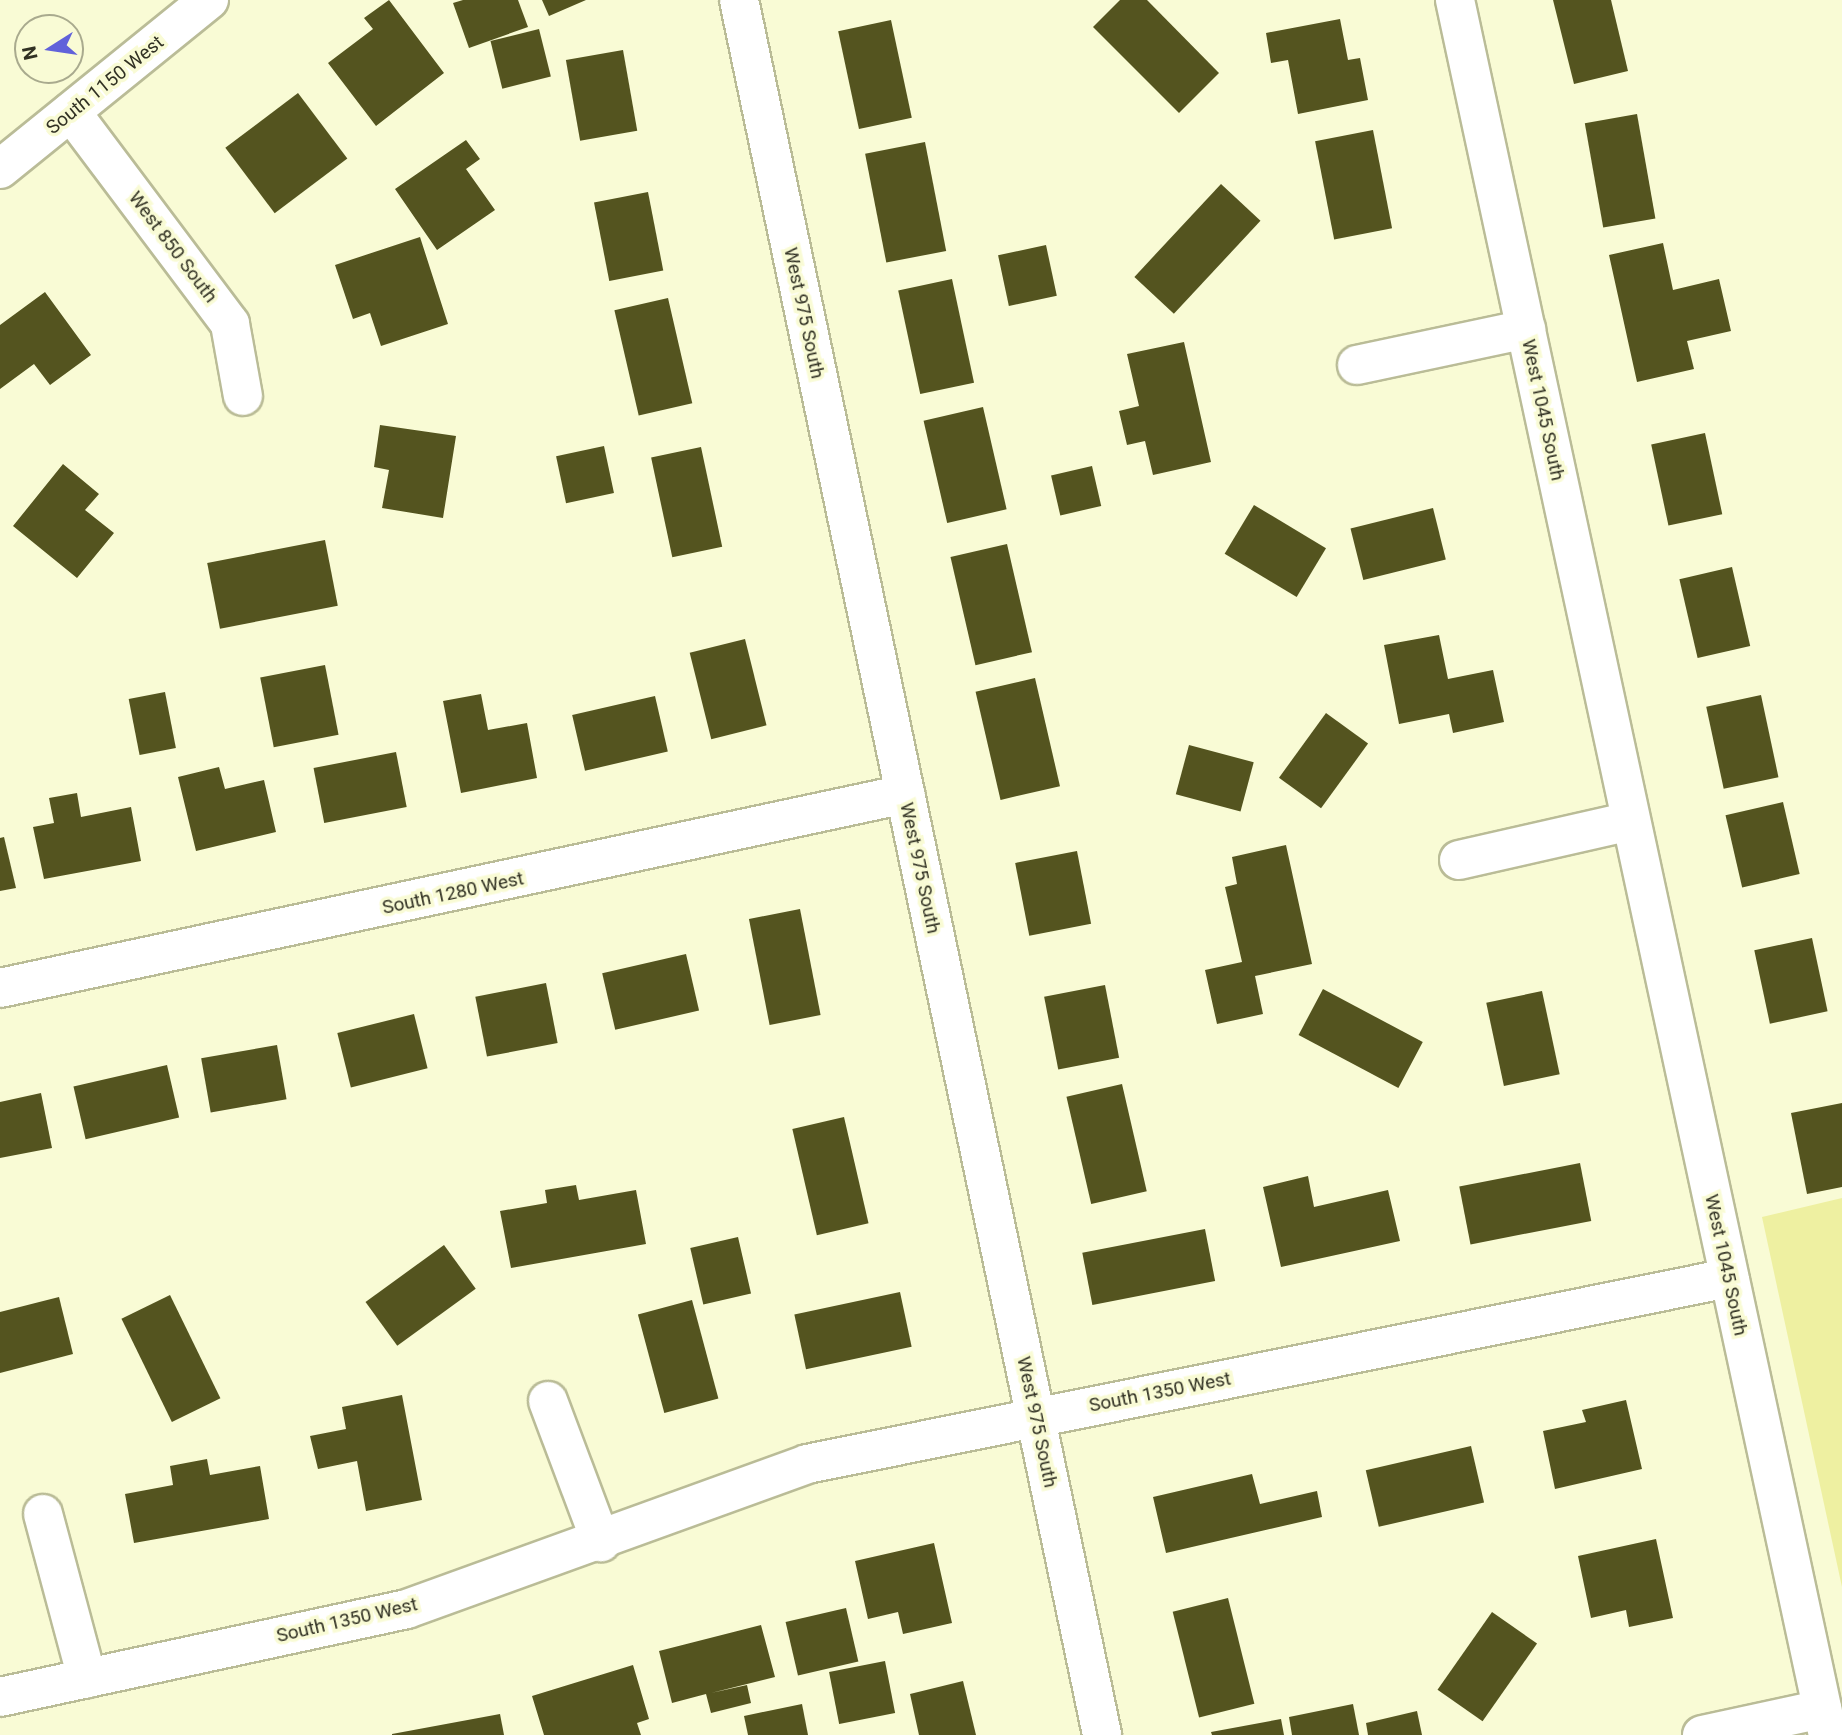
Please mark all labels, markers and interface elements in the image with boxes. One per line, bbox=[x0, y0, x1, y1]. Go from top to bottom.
north arrow bbox=[14, 14, 84, 84]
street label: South 1150 West bbox=[42, 31, 168, 139]
text: N bbox=[17, 44, 43, 62]
street label: West 850 South bbox=[124, 187, 222, 307]
street label: West 975 South bbox=[779, 245, 829, 381]
street label: West 1045 South bbox=[1517, 337, 1569, 483]
street label: West 975 South bbox=[895, 800, 945, 936]
street label: South 1280 West bbox=[380, 867, 526, 919]
street label: West 1045 South bbox=[1700, 1192, 1752, 1338]
street label: West 975 South bbox=[1012, 1354, 1062, 1490]
street label: South 1350 West bbox=[1087, 1367, 1233, 1417]
street label: South 1350 West bbox=[274, 1593, 420, 1647]

